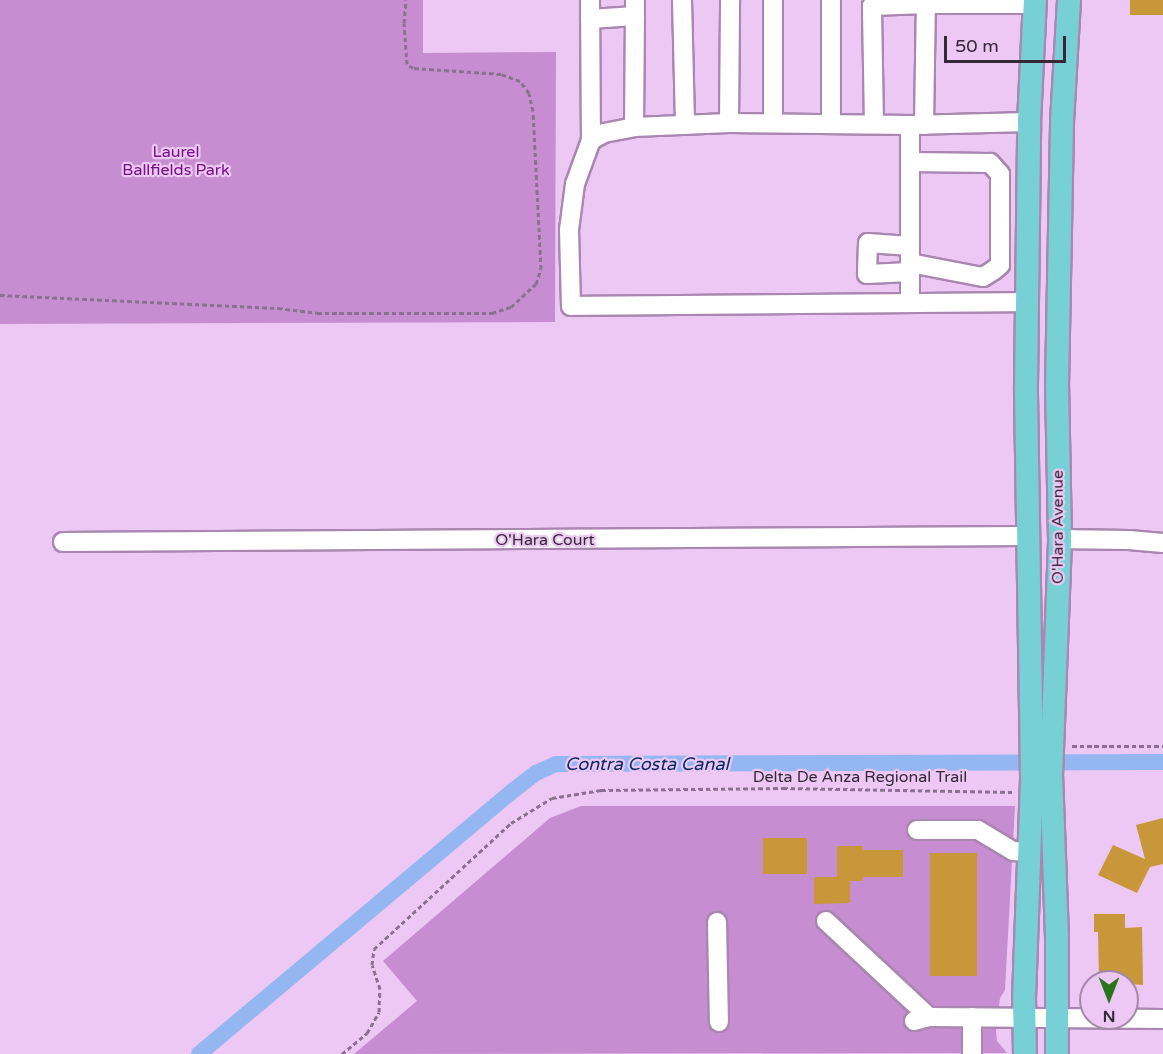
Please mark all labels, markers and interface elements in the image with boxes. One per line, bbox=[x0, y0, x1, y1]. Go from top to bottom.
scale bar bbox=[947, 24, 1068, 62]
text: 50 m bbox=[955, 35, 999, 57]
park label: Laurel Ballfields Park bbox=[122, 142, 230, 180]
street label: O'Hara Avenue bbox=[1048, 470, 1068, 584]
street label: O'Hara Court bbox=[495, 530, 595, 550]
water label: Contra Costa Canal bbox=[565, 753, 729, 775]
street label: Delta De Anza Regional Trail bbox=[753, 767, 967, 787]
north arrow bbox=[1079, 970, 1139, 1030]
text: N bbox=[1103, 1006, 1115, 1026]

